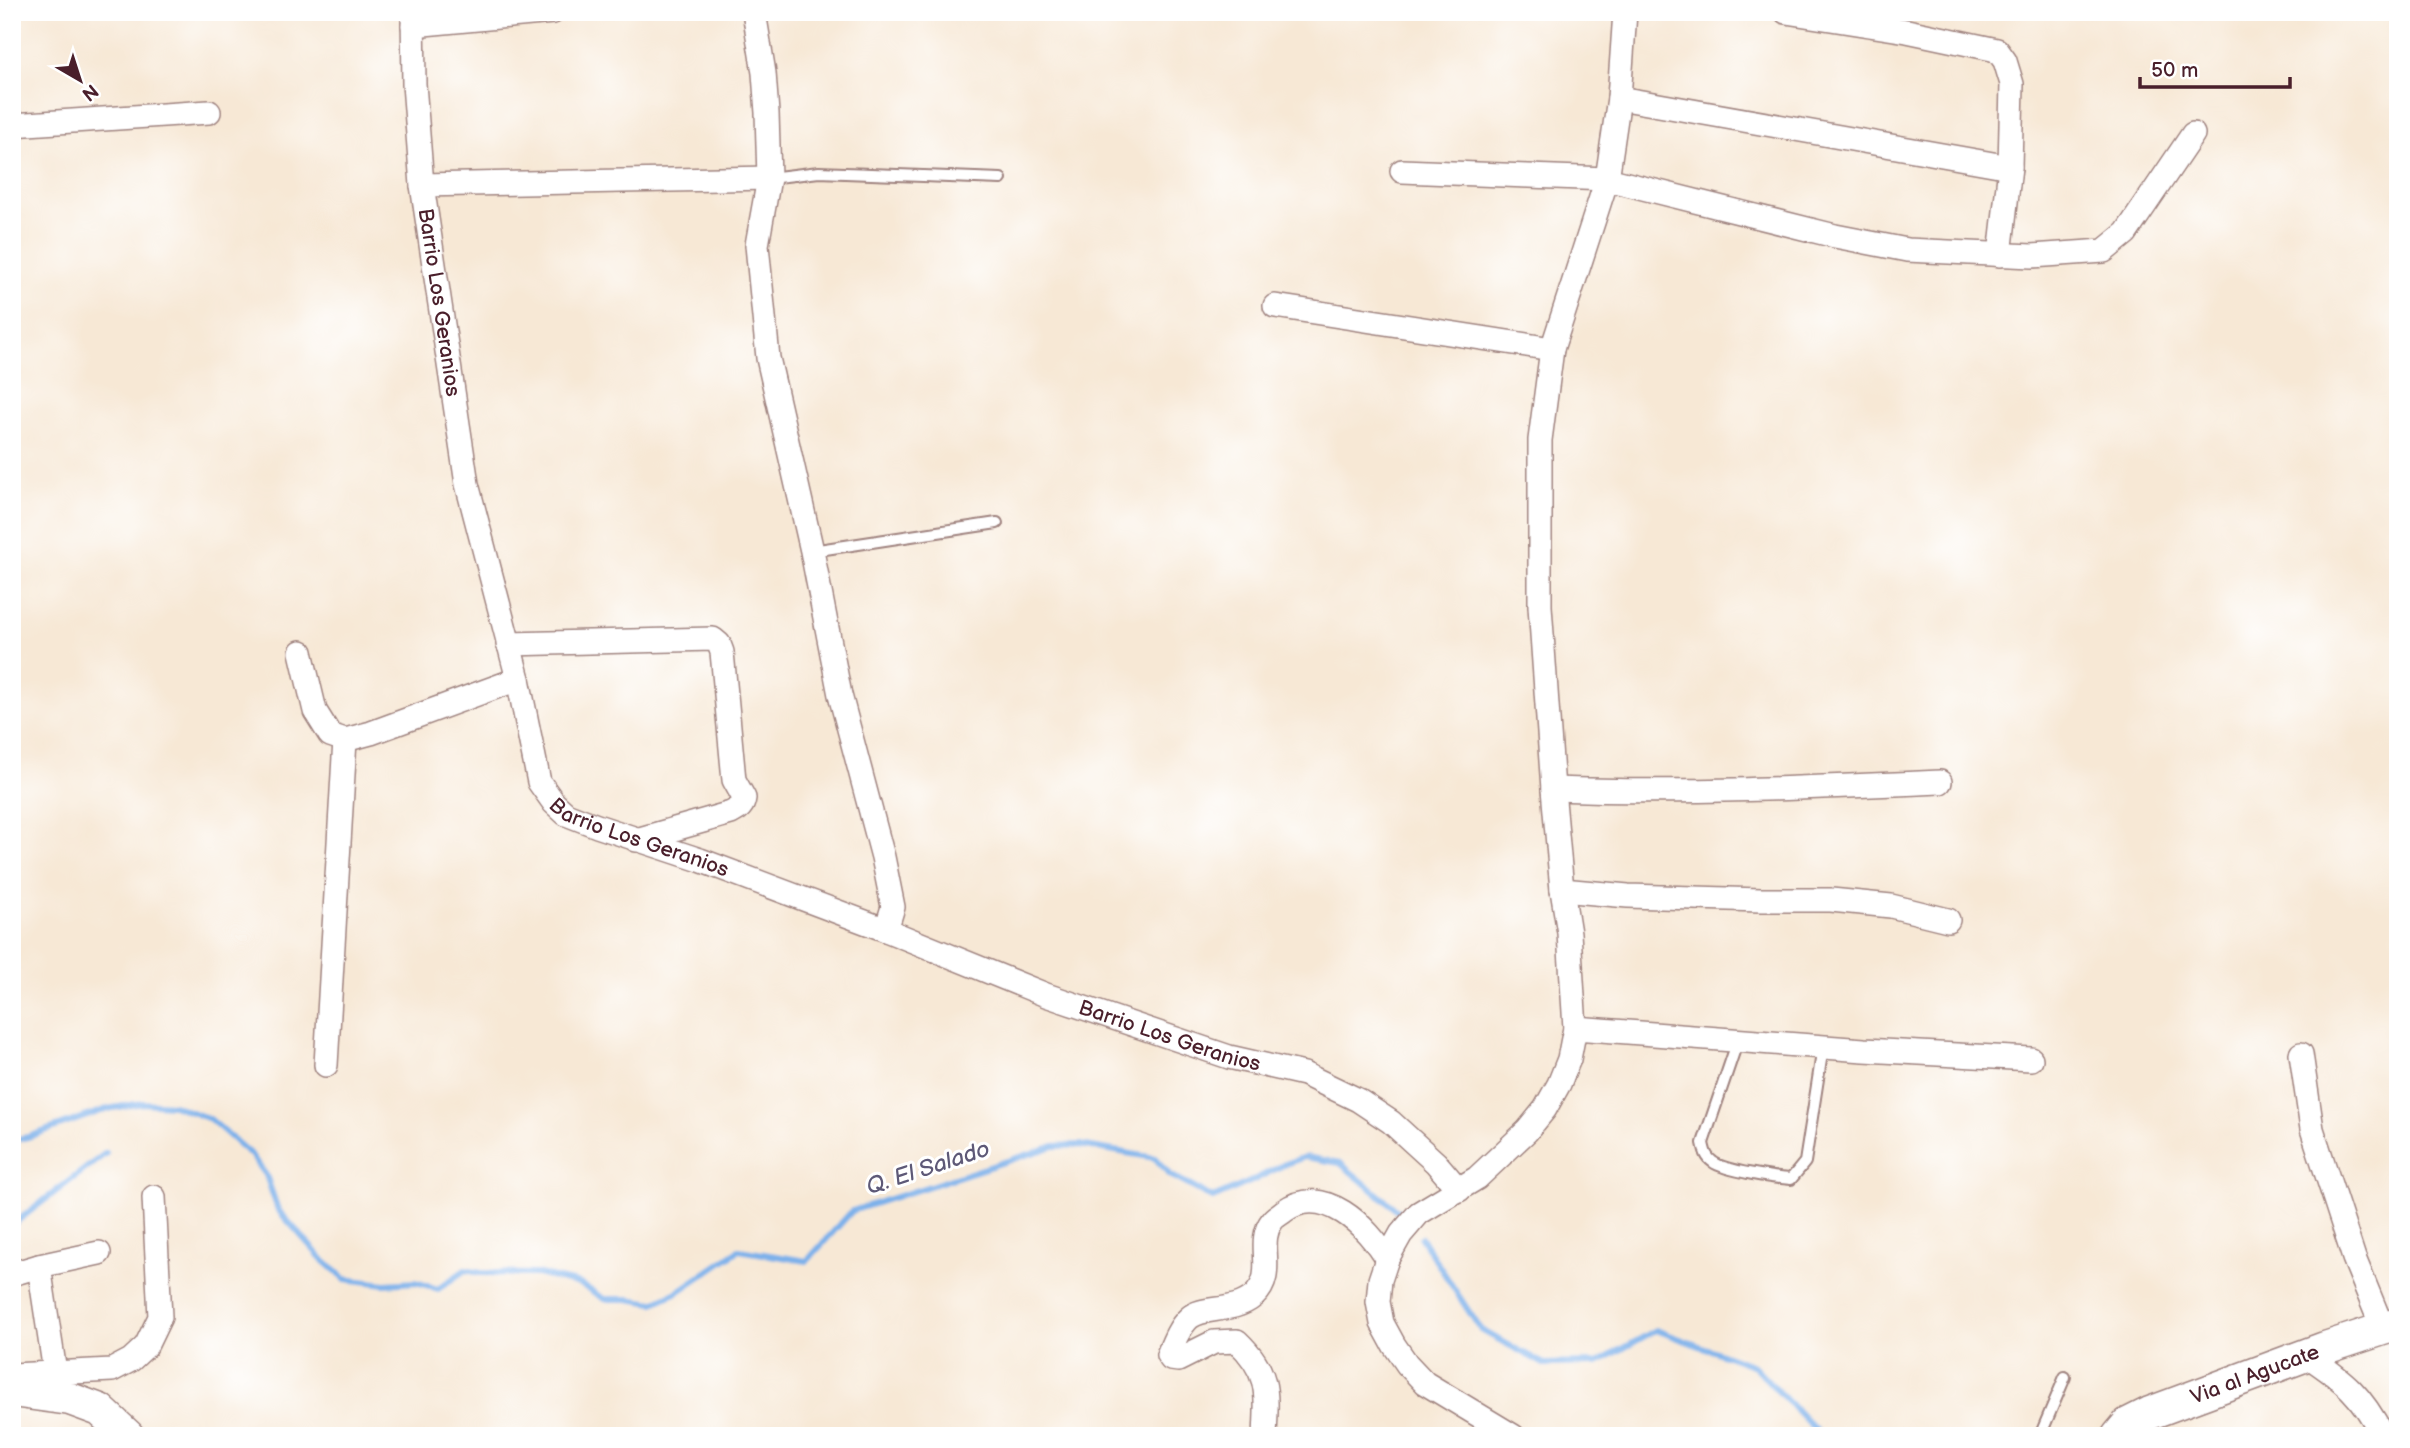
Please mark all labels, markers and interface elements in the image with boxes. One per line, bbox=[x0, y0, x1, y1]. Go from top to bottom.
north arrow bbox=[46, 46, 116, 116]
scale bar bbox=[2140, 46, 2291, 90]
text: 50 m bbox=[2151, 58, 2198, 83]
text: N bbox=[77, 79, 103, 105]
street label: Barrio Los Geranios bbox=[413, 207, 466, 398]
street label: Barrio Los Geranios bbox=[544, 792, 732, 882]
street label: Barrio Los Geranios bbox=[1076, 995, 1263, 1076]
water label: Q. El Salado bbox=[863, 1135, 993, 1201]
street label: Via al Agucate bbox=[2187, 1339, 2323, 1409]

